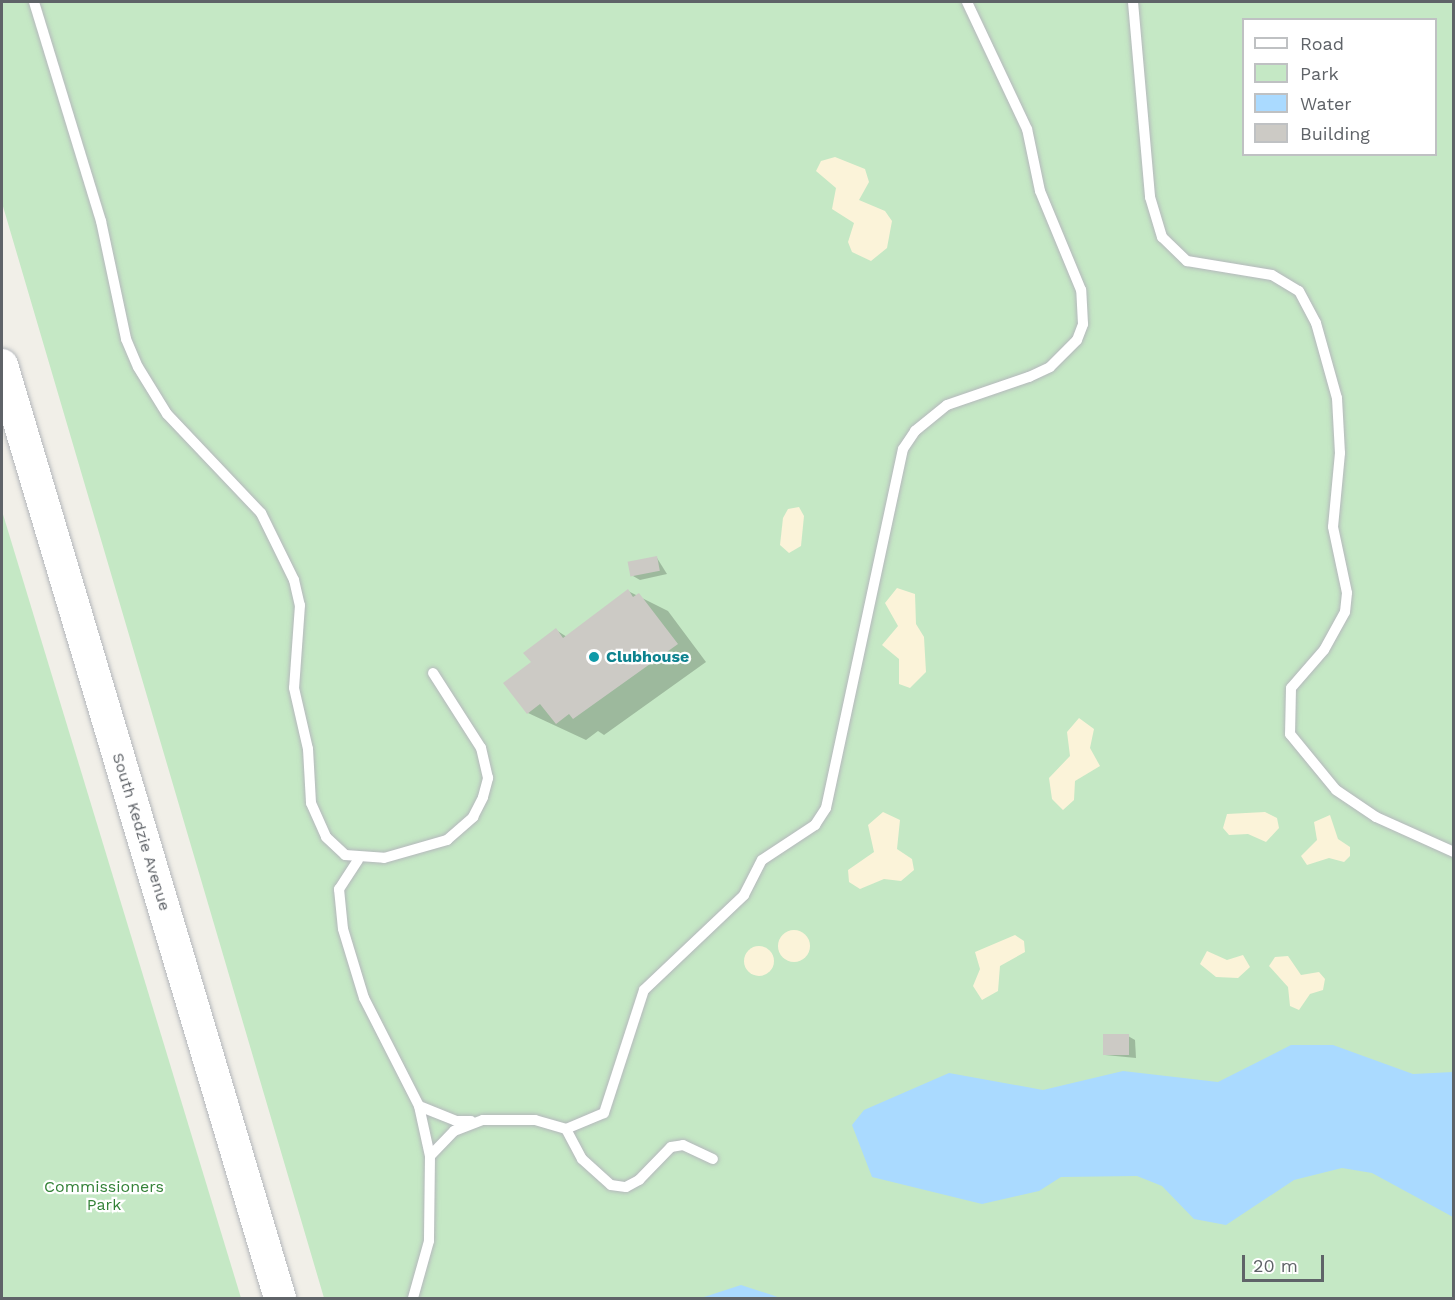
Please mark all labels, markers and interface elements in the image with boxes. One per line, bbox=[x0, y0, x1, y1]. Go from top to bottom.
legend bbox=[1242, 18, 1437, 156]
text: Road bbox=[1300, 33, 1344, 54]
text: Park bbox=[1300, 63, 1339, 84]
text: Water bbox=[1300, 93, 1352, 114]
text: Building bbox=[1300, 123, 1370, 144]
place label: Clubhouse bbox=[606, 647, 689, 667]
marker: Clubhouse bbox=[587, 650, 601, 664]
street label: South Kedzie Avenue bbox=[108, 750, 174, 914]
park label: Commissioners Park bbox=[44, 1177, 164, 1215]
scale bar bbox=[1245, 1243, 1328, 1281]
text: 20 m bbox=[1253, 1255, 1298, 1276]

